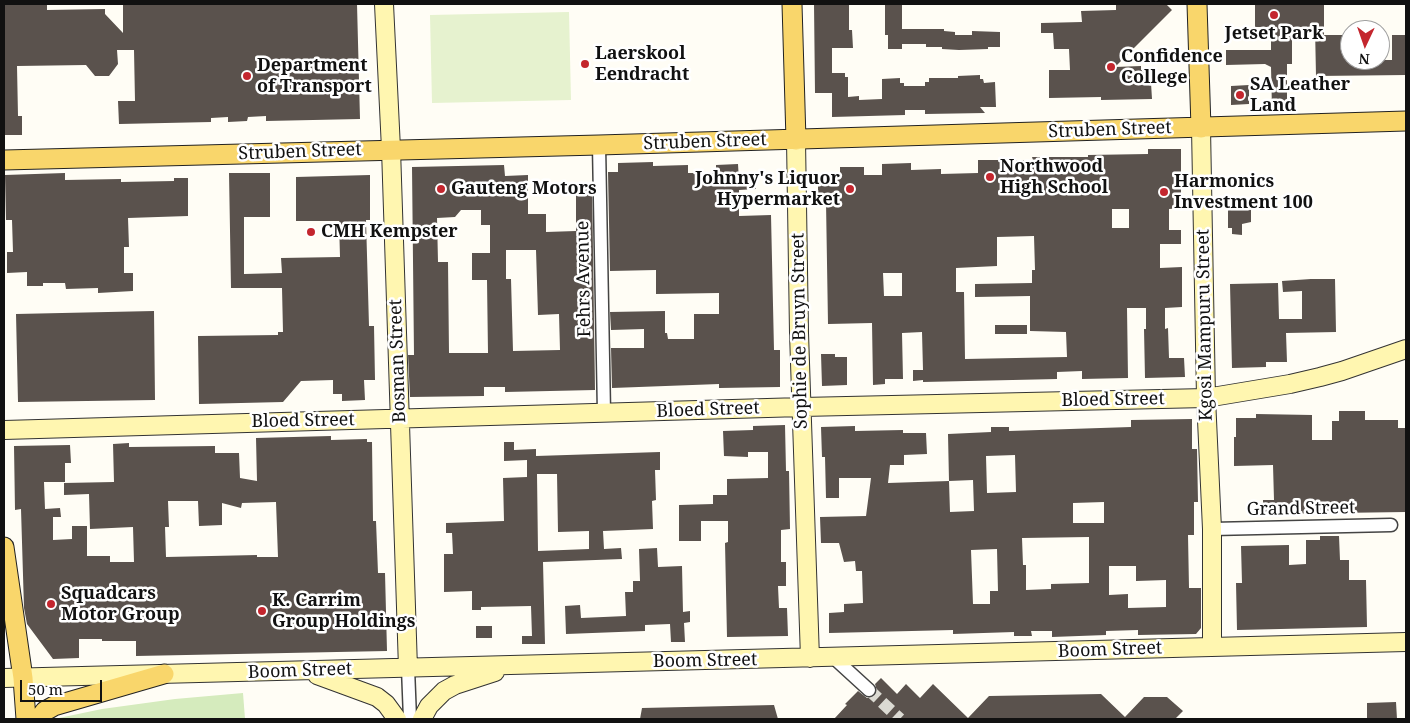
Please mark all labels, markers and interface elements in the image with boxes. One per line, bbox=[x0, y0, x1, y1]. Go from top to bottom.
marker: Jetset Park bbox=[1268, 9, 1280, 21]
north arrow bbox=[1340, 20, 1390, 70]
place label: Jetset Park bbox=[1225, 23, 1323, 45]
place label: Laerskool Eendracht bbox=[595, 43, 689, 86]
place label: Confidence College bbox=[1121, 46, 1223, 88]
text: N bbox=[1358, 50, 1370, 69]
place label: Department of Transport bbox=[257, 55, 372, 98]
marker: Laerskool Eendracht bbox=[579, 58, 591, 70]
marker: Confidence College bbox=[1105, 61, 1117, 73]
marker: Department of Transport bbox=[241, 70, 253, 82]
place label: SA Leather Land bbox=[1250, 74, 1350, 116]
marker: SA Leather Land bbox=[1234, 89, 1246, 101]
street label: Struben Street bbox=[1048, 117, 1172, 143]
street label: Struben Street bbox=[643, 129, 767, 155]
street label: Struben Street bbox=[238, 139, 362, 165]
place label: Northwood High School bbox=[1000, 156, 1108, 198]
place label: Johnny's Liquor Hypermarket bbox=[695, 168, 840, 210]
marker: Northwood High School bbox=[984, 171, 996, 183]
place label: Harmonics Investment 100 bbox=[1174, 171, 1313, 213]
place label: Gauteng Motors bbox=[451, 178, 597, 200]
marker: Gauteng Motors bbox=[435, 183, 447, 195]
marker: Johnny's Liquor Hypermarket bbox=[844, 183, 856, 195]
marker: Harmonics Investment 100 bbox=[1158, 186, 1170, 198]
place label: CMH Kempster bbox=[321, 221, 458, 243]
street label: Fehrs Avenue bbox=[572, 221, 596, 337]
marker: CMH Kempster bbox=[305, 226, 317, 238]
street label: Kgosi Mampuru Street bbox=[1193, 229, 1217, 421]
street label: Sophie de Bruyn Street bbox=[787, 233, 813, 429]
street label: Bosman Street bbox=[385, 299, 411, 423]
street label: Bloed Street bbox=[1061, 388, 1165, 412]
street label: Bloed Street bbox=[656, 397, 760, 423]
street label: Bloed Street bbox=[251, 409, 355, 433]
street label: Grand Street bbox=[1246, 497, 1356, 521]
place label: Squadcars Motor Group bbox=[61, 583, 180, 626]
place label: K. Carrim Group Holdings bbox=[272, 590, 416, 632]
marker: Squadcars Motor Group bbox=[45, 598, 57, 610]
marker: K. Carrim Group Holdings bbox=[256, 605, 268, 617]
street label: Boom Street bbox=[1057, 637, 1163, 663]
street label: Boom Street bbox=[653, 649, 757, 673]
street label: Boom Street bbox=[247, 658, 353, 684]
scale bar bbox=[22, 670, 105, 702]
text: 50 m bbox=[28, 679, 63, 699]

